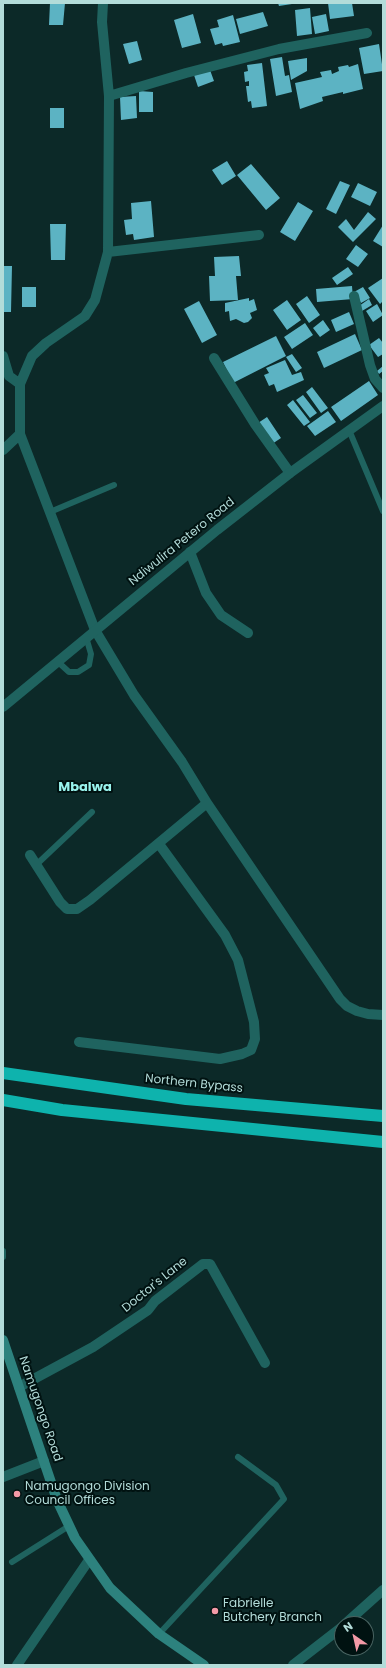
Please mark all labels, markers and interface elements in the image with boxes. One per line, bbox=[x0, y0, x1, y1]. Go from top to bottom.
street label: Ndiwulira Petero Road bbox=[126, 495, 238, 589]
district label: Mbalwa bbox=[58, 780, 112, 796]
street label: Northern Bypass bbox=[144, 1072, 244, 1096]
street label: Doctor's Lane bbox=[119, 1254, 191, 1316]
street label: Namugongo Road bbox=[15, 1355, 65, 1463]
place label: Namugongo Division Council Offices bbox=[25, 1480, 150, 1508]
marker: Namugongo Division Council Offices bbox=[12, 1489, 22, 1499]
place label: Fabrielle Butchery Branch bbox=[223, 1597, 322, 1625]
marker: Fabrielle Butchery Branch bbox=[210, 1606, 220, 1616]
north arrow bbox=[334, 1616, 374, 1656]
text: N bbox=[340, 1618, 356, 1636]

